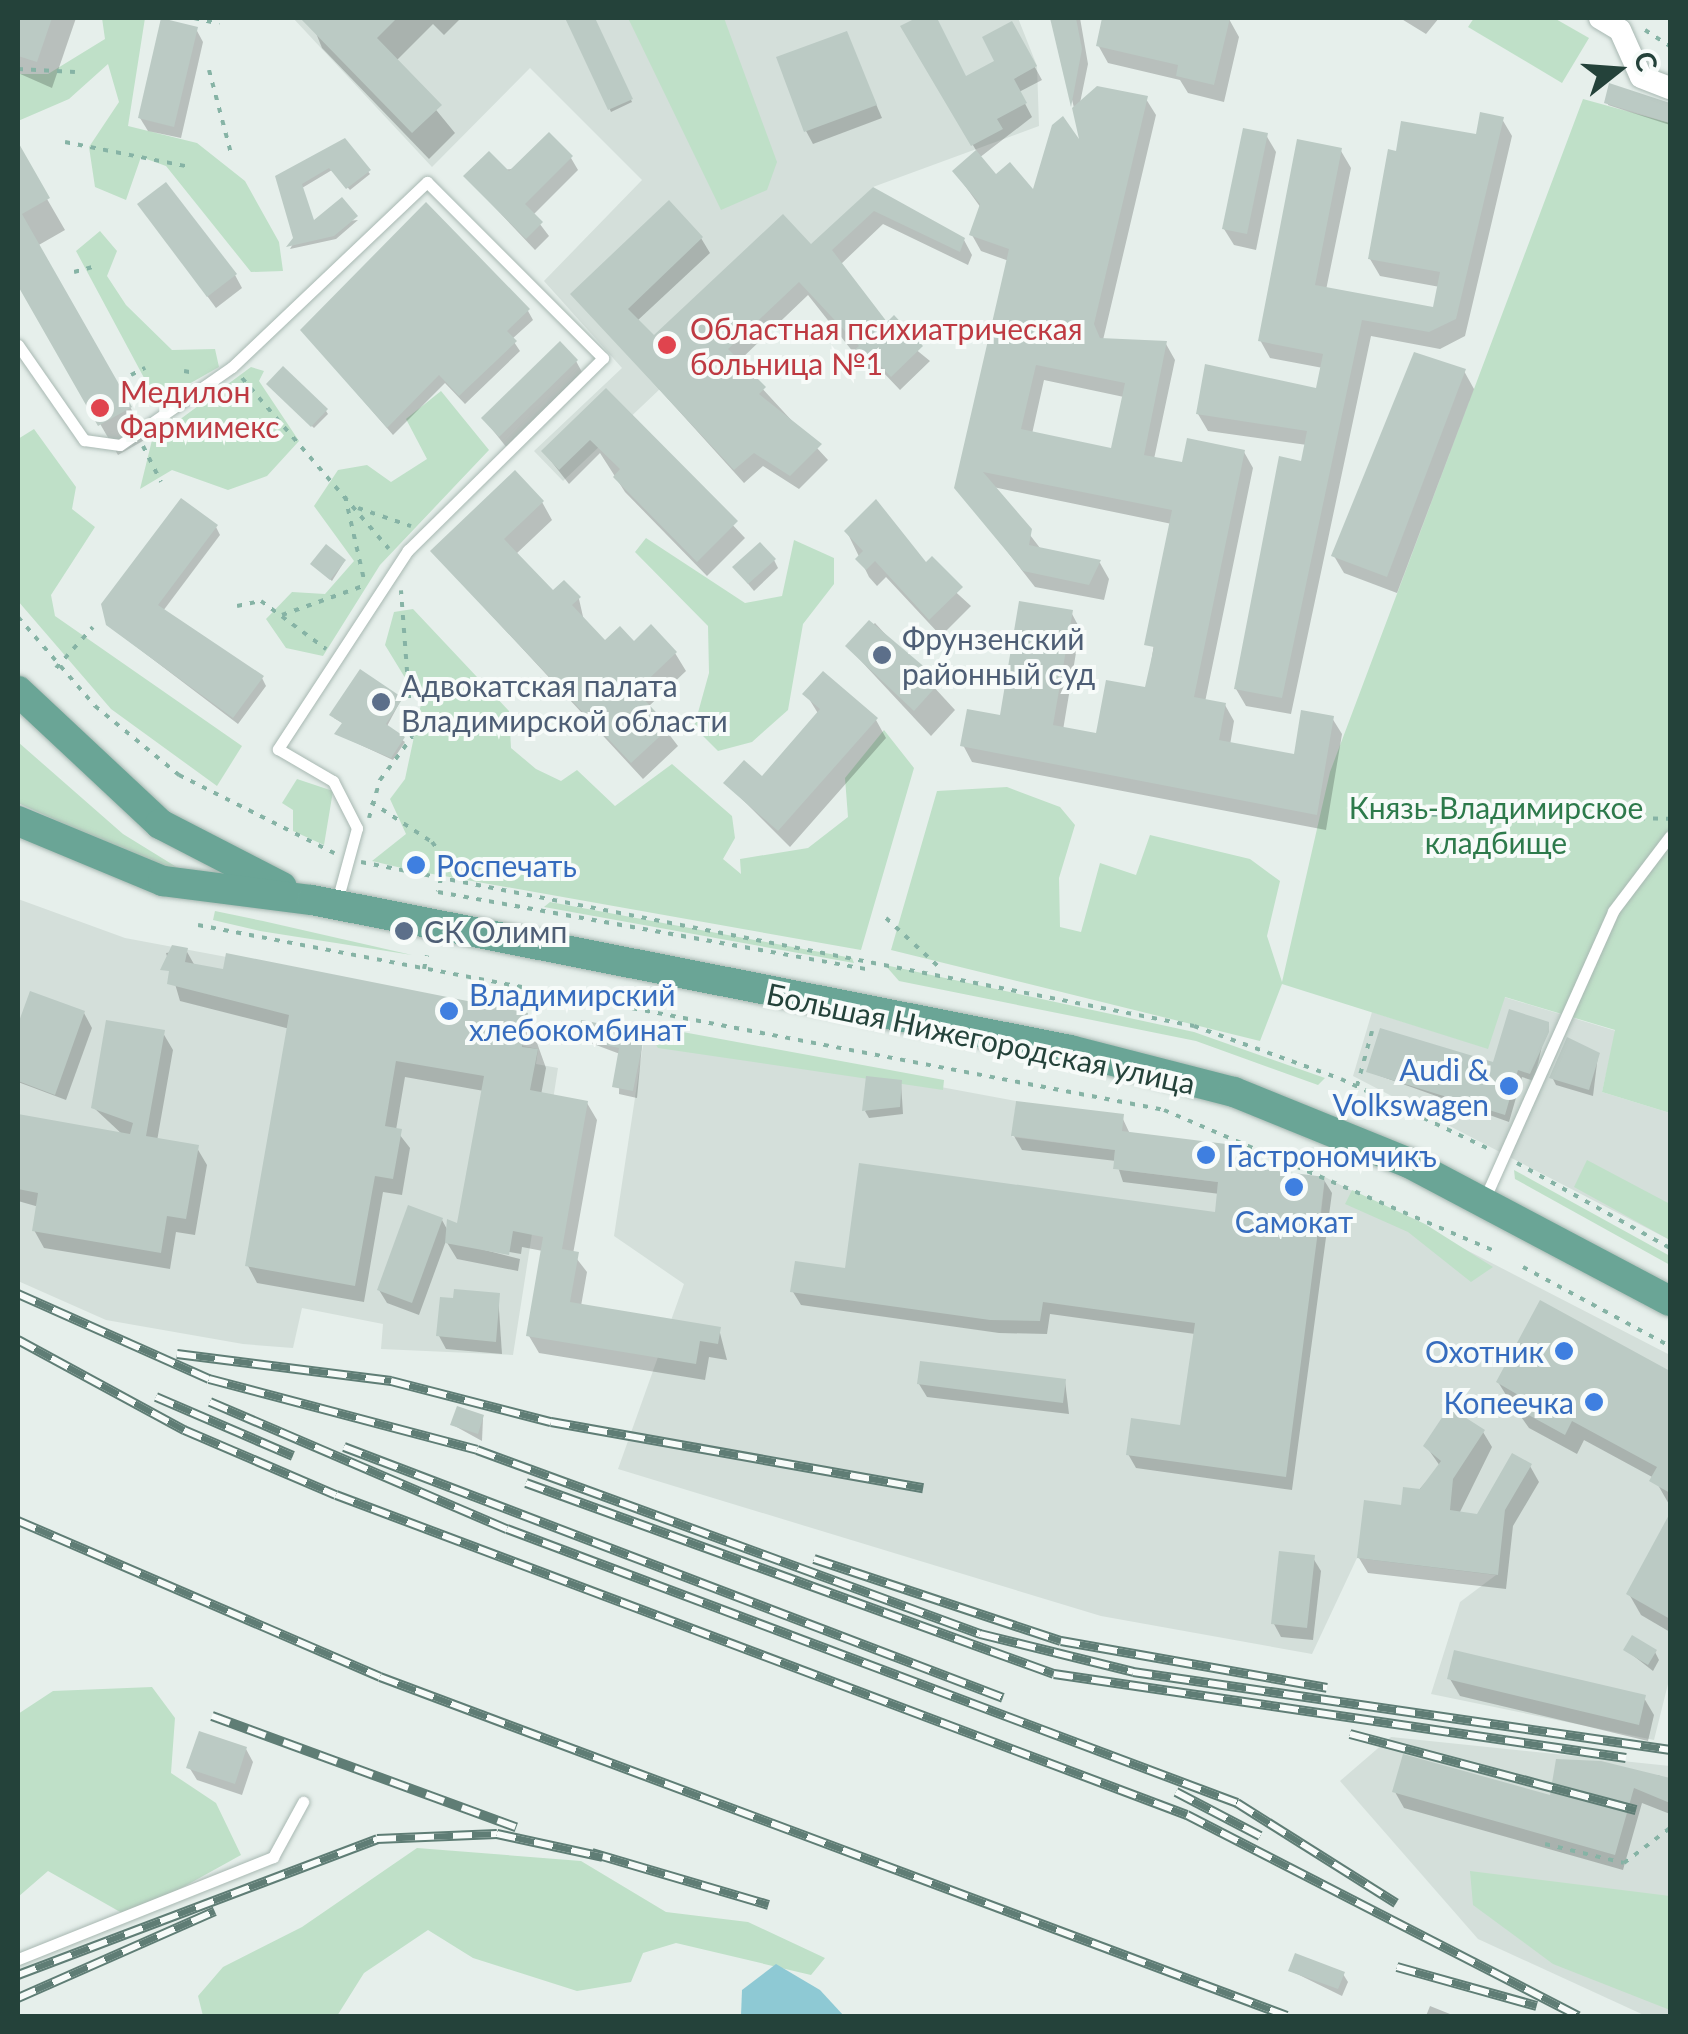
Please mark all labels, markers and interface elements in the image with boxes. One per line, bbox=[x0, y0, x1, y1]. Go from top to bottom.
north arrow bbox=[1568, 20, 1668, 120]
text: С bbox=[1628, 47, 1666, 75]
place label: Областная психиатрическая больница №1 bbox=[690, 310, 1083, 380]
marker: Областная психиатрическая больница №1 bbox=[654, 332, 680, 358]
place label: Медилон Фармимекс bbox=[120, 373, 279, 444]
marker: Медилон Фармимекс bbox=[89, 397, 111, 419]
place label: Фрунзенский районный суд bbox=[902, 620, 1095, 690]
marker: Фрунзенский районный суд bbox=[871, 644, 893, 666]
place label: Адвокатская палата Владимирской области bbox=[401, 667, 728, 738]
marker: Адвокатская палата Владимирской области bbox=[370, 691, 392, 713]
park label: Князь-Владимирское кладбище bbox=[1349, 789, 1643, 860]
place label: Роспечать bbox=[436, 847, 577, 883]
marker: Роспечать bbox=[405, 854, 427, 876]
place label: СК Олимп bbox=[424, 913, 567, 949]
marker: СК Олимп bbox=[393, 920, 415, 942]
street label: Большая Нижегородская улица bbox=[763, 975, 1199, 1101]
place label: Владимирский хлебокомбинат bbox=[469, 976, 686, 1046]
marker: Владимирский хлебокомбинат bbox=[438, 1000, 460, 1022]
place label: Audi & Volkswagen bbox=[1332, 1051, 1489, 1122]
marker: Audi & Volkswagen bbox=[1498, 1075, 1520, 1097]
place label: Гастрономчикъ bbox=[1226, 1137, 1437, 1173]
marker: Гастрономчикъ bbox=[1195, 1144, 1217, 1166]
marker: Самокат bbox=[1283, 1176, 1305, 1198]
place label: Самокат bbox=[1235, 1203, 1353, 1239]
place label: Охотник bbox=[1425, 1333, 1544, 1369]
marker: Охотник bbox=[1553, 1340, 1575, 1362]
place label: Копеечка bbox=[1444, 1384, 1574, 1420]
marker: Копеечка bbox=[1583, 1391, 1605, 1413]

